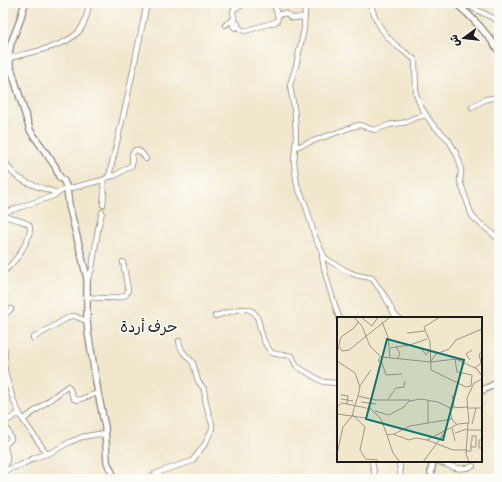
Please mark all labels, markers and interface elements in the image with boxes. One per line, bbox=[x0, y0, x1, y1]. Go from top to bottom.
north arrow bbox=[444, 18, 484, 58]
text: ش bbox=[447, 33, 463, 48]
inset map bbox=[337, 317, 482, 462]
district label: حرف أردة bbox=[120, 318, 178, 337]

